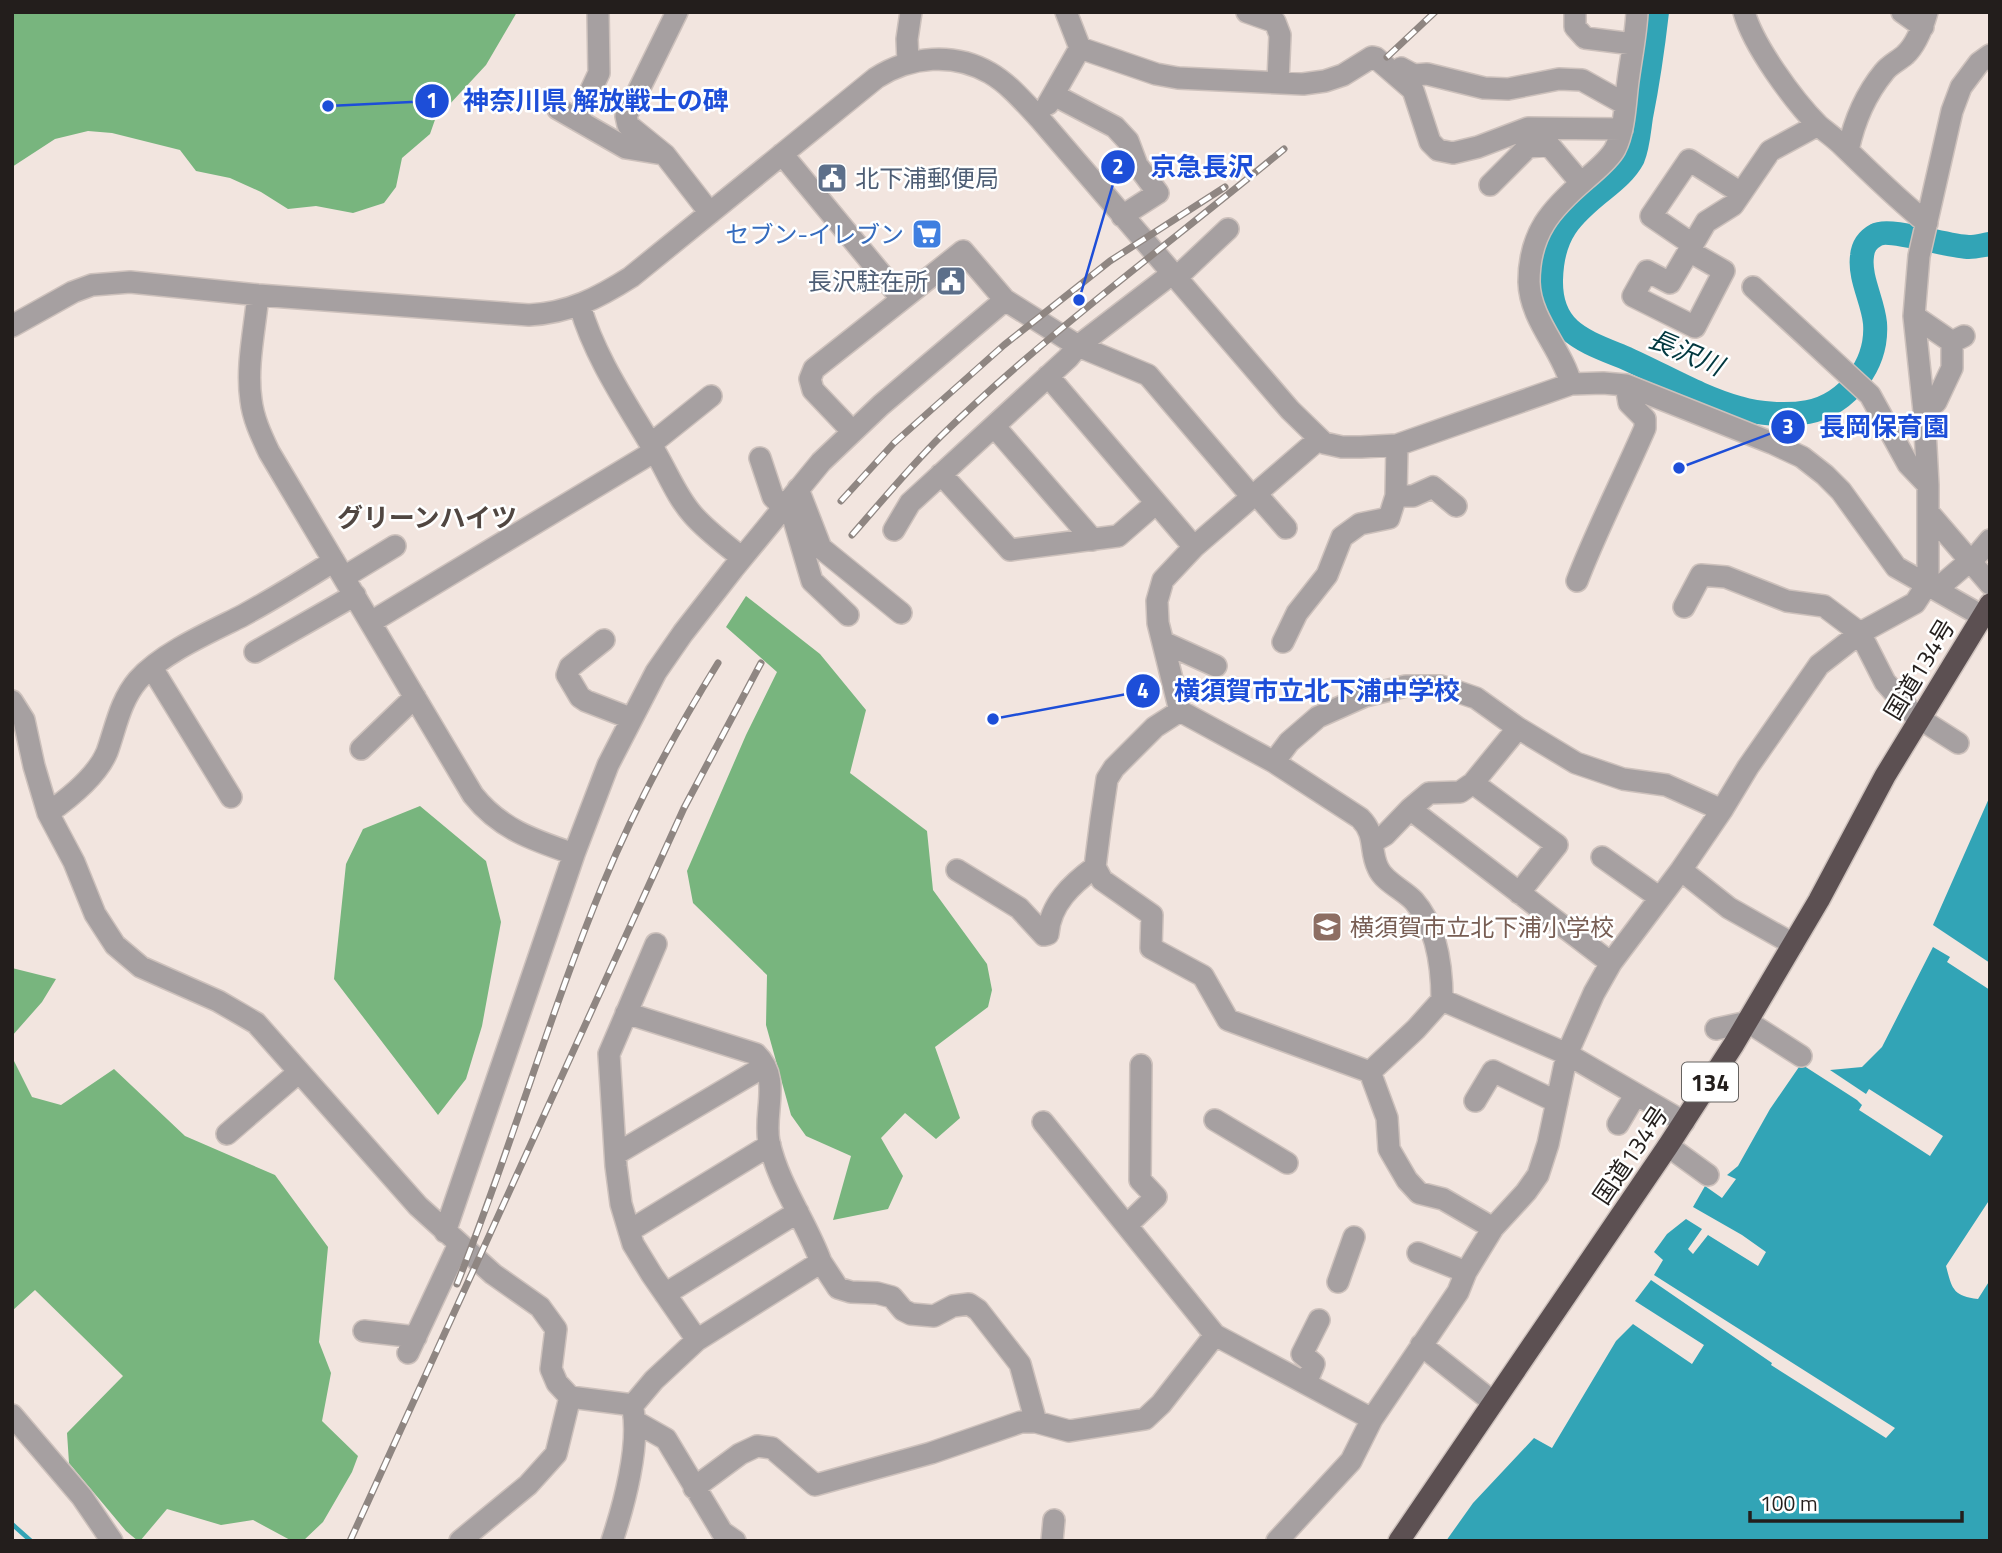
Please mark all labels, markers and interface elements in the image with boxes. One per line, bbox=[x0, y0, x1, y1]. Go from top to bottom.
callout: 神奈川県 解放戦士の碑 bbox=[414, 77, 743, 124]
text: 神奈川県 解放戦士の碑 bbox=[463, 81, 729, 120]
text: 1 bbox=[426, 84, 438, 116]
callout: 京急長沢 bbox=[1101, 143, 1268, 190]
text: 京急長沢 bbox=[1150, 147, 1254, 186]
text: 2 bbox=[1112, 150, 1124, 182]
place label: 北下浦郵便局 bbox=[855, 160, 999, 196]
public building icon: 北下浦郵便局 bbox=[815, 161, 849, 195]
place label: セブン-イレブン bbox=[725, 216, 904, 252]
supermarket icon: セブン-イレブン bbox=[910, 217, 944, 251]
place label: 長沢駐在所 bbox=[808, 263, 928, 299]
public building icon: 長沢駐在所 bbox=[934, 264, 968, 298]
water label: 長沢川 bbox=[1642, 319, 1732, 386]
callout: 長岡保育園 bbox=[1770, 403, 1963, 450]
text: 長岡保育園 bbox=[1819, 407, 1949, 446]
text: 3 bbox=[1782, 410, 1794, 442]
district label: グリーンハイツ bbox=[337, 498, 517, 537]
street label: 国道134号 bbox=[1875, 612, 1963, 726]
callout: 横須賀市立北下浦中学校 bbox=[1125, 667, 1474, 714]
text: 横須賀市立北下浦中学校 bbox=[1174, 671, 1460, 710]
text: 4 bbox=[1137, 674, 1149, 706]
place label: 横須賀市立北下浦小学校 bbox=[1350, 909, 1614, 945]
school or university icon: 横須賀市立北下浦小学校 bbox=[1310, 910, 1344, 944]
road number: 134 bbox=[1682, 1063, 1738, 1102]
street label: 国道134号 bbox=[1584, 1098, 1676, 1212]
scale bar bbox=[1750, 1480, 1962, 1524]
text: 100 m bbox=[1760, 1487, 1817, 1519]

